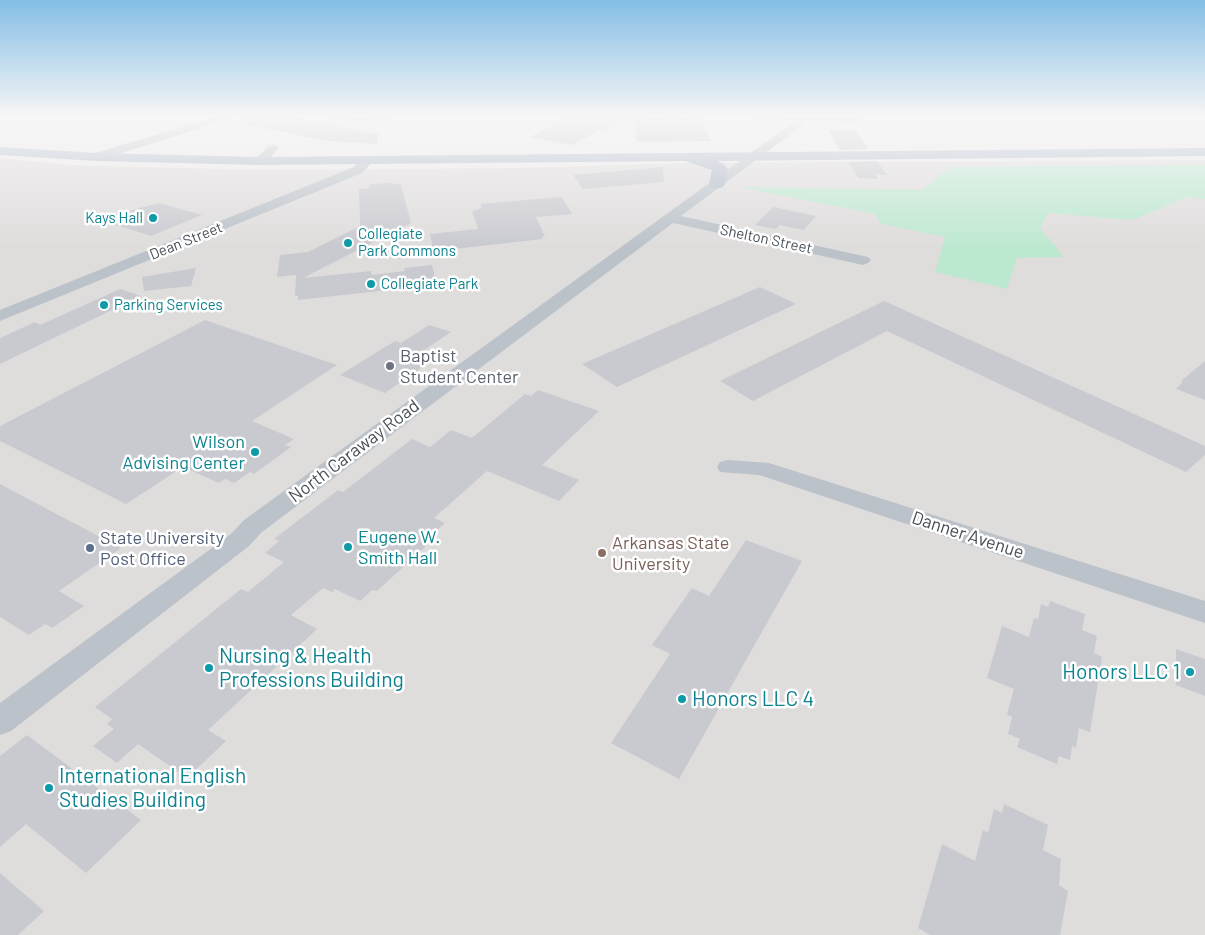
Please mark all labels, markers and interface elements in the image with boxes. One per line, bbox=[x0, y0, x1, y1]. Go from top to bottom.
place label: Kays Hall bbox=[85, 209, 143, 227]
marker: Kays Hall bbox=[147, 212, 159, 224]
street label: Dean Street bbox=[147, 218, 225, 264]
street label: Shelton Street bbox=[718, 220, 814, 258]
place label: Collegiate Park Commons bbox=[358, 225, 456, 260]
marker: Collegiate Park Commons bbox=[342, 237, 354, 249]
place label: Collegiate Park bbox=[381, 275, 478, 293]
marker: Collegiate Park bbox=[365, 278, 377, 290]
place label: Parking Services bbox=[114, 296, 223, 314]
marker: Parking Services bbox=[98, 299, 110, 311]
place label: Baptist Student Center bbox=[400, 345, 519, 388]
marker: Baptist Student Center bbox=[384, 360, 396, 372]
street label: North Caraway Road bbox=[284, 395, 424, 507]
place label: Wilson Advising Center bbox=[123, 431, 245, 474]
marker: Wilson Advising Center bbox=[249, 446, 261, 458]
street label: Danner Avenue bbox=[909, 507, 1027, 563]
place label: Eugene W. Smith Hall bbox=[358, 526, 440, 568]
place label: State University Post Office bbox=[100, 527, 224, 570]
place label: Arkansas State University bbox=[612, 532, 729, 574]
marker: Eugene W. Smith Hall bbox=[342, 541, 354, 553]
marker: State University Post Office bbox=[84, 542, 96, 554]
marker: Arkansas State University bbox=[596, 547, 608, 559]
place label: Nursing & Health Professions Building bbox=[219, 643, 404, 693]
place label: Honors LLC 1 bbox=[1062, 659, 1180, 685]
marker: Nursing & Health Professions Building bbox=[203, 662, 215, 674]
marker: Honors LLC 1 bbox=[1184, 666, 1196, 678]
place label: Honors LLC 4 bbox=[692, 686, 814, 712]
marker: Honors LLC 4 bbox=[676, 693, 688, 705]
place label: International English Studies Building bbox=[59, 763, 246, 813]
marker: International English Studies Building bbox=[43, 782, 55, 794]

